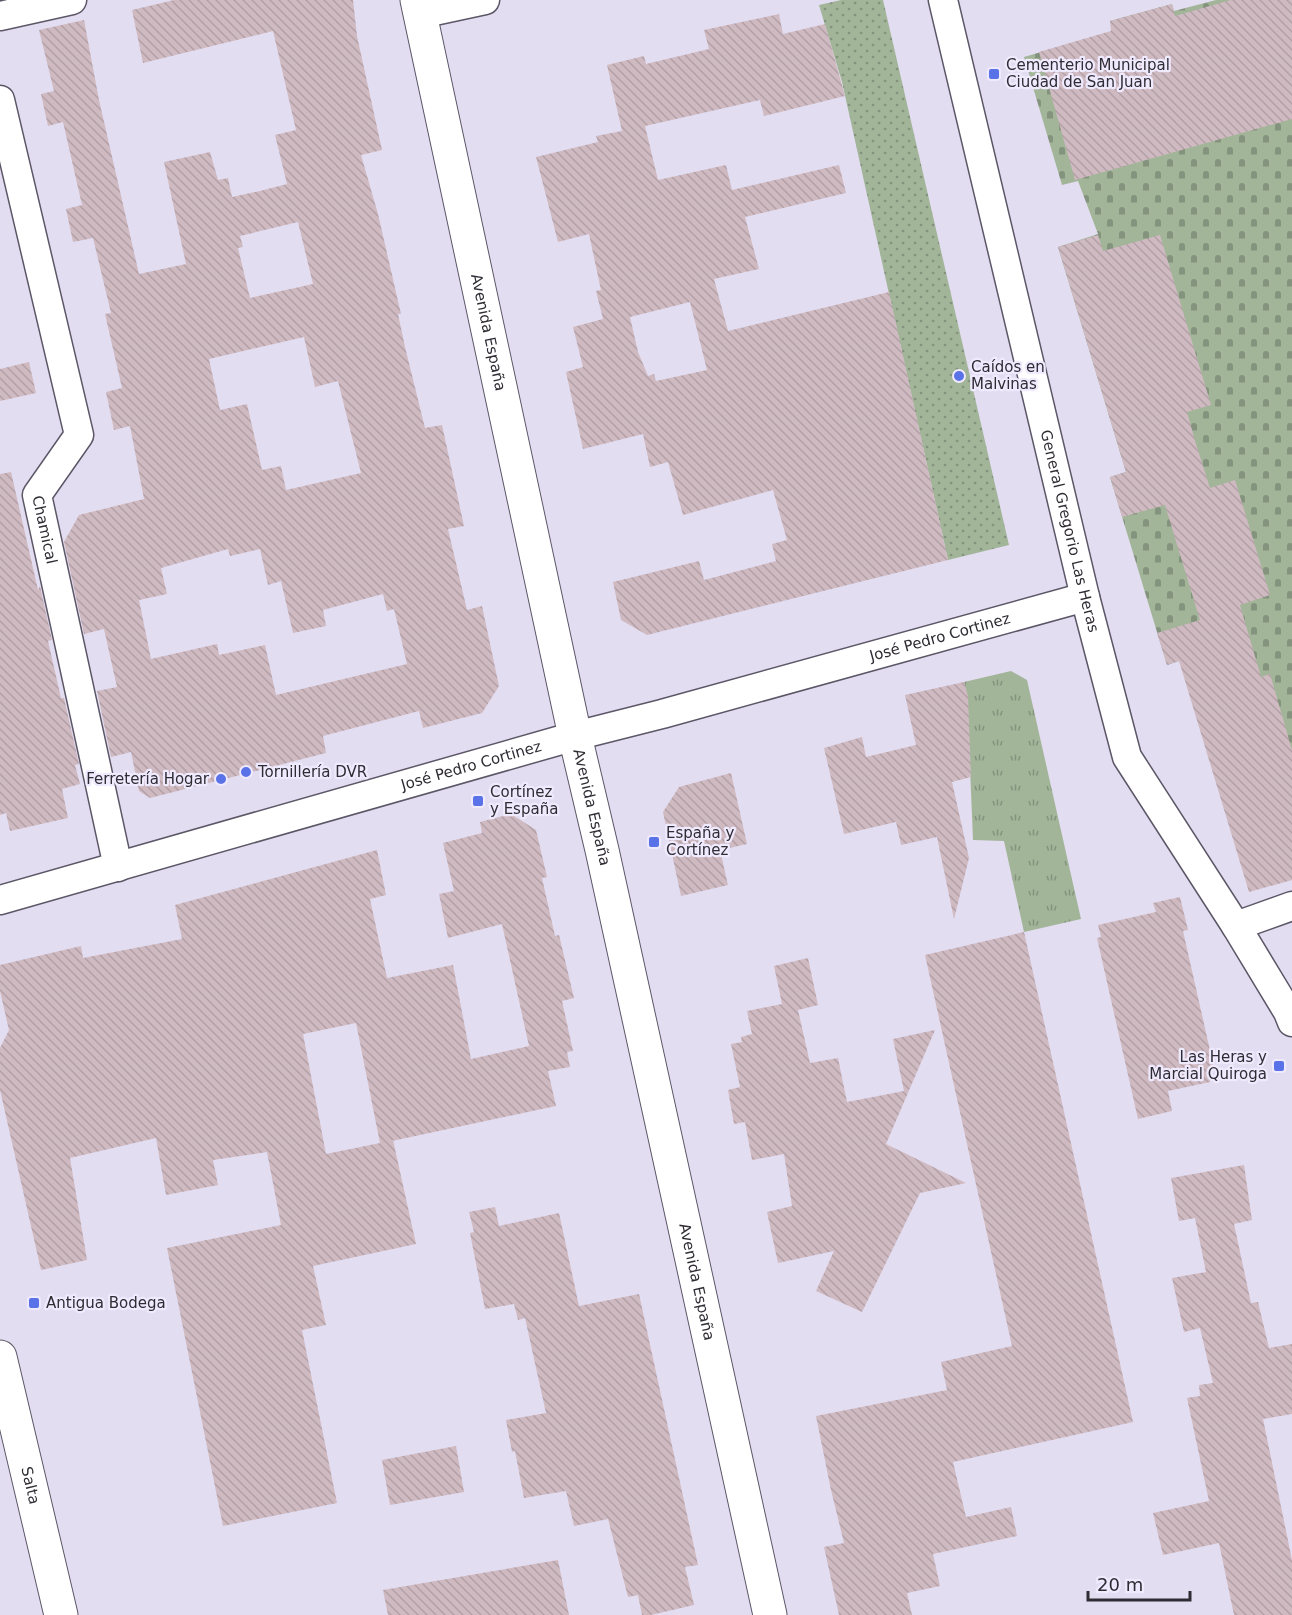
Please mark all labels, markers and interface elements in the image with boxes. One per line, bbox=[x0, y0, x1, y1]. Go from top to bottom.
place label: Cementerio Municipal Ciudad de San Juan bbox=[1006, 56, 1170, 91]
marker: Cementerio Municipal Ciudad de San Juan bbox=[987, 67, 1001, 81]
street label: Avenida España bbox=[467, 272, 510, 393]
place label: Caídos en Malvinas bbox=[971, 358, 1045, 393]
marker: Caídos en Malvinas bbox=[952, 369, 966, 383]
street label: General Gregorio Las Heras bbox=[1037, 428, 1103, 634]
street label: Chamical bbox=[28, 494, 61, 566]
street label: José Pedro Cortinez bbox=[867, 609, 1012, 665]
street label: José Pedro Cortinez bbox=[398, 737, 544, 794]
street label: Avenida España bbox=[569, 747, 614, 867]
place label: Tornillería DVR bbox=[257, 763, 367, 781]
marker: Tornillería DVR bbox=[239, 765, 253, 779]
place label: Ferretería Hogar bbox=[86, 770, 210, 788]
marker: Ferretería Hogar bbox=[214, 772, 228, 786]
place label: Cortínez y España bbox=[490, 783, 558, 818]
marker: Cortínez y España bbox=[471, 794, 485, 808]
place label: España y Cortínez bbox=[666, 824, 734, 859]
marker: España y Cortínez bbox=[647, 835, 661, 849]
place label: Las Heras y Marcial Quiroga bbox=[1149, 1048, 1267, 1083]
marker: Las Heras y Marcial Quiroga bbox=[1272, 1059, 1286, 1073]
street label: Avenida España bbox=[675, 1222, 718, 1342]
place label: Antigua Bodega bbox=[46, 1294, 166, 1312]
marker: Antigua Bodega bbox=[27, 1296, 41, 1310]
street label: Salta bbox=[17, 1465, 44, 1506]
scale bar bbox=[1088, 1564, 1190, 1602]
text: 20 m bbox=[1097, 1574, 1143, 1595]

